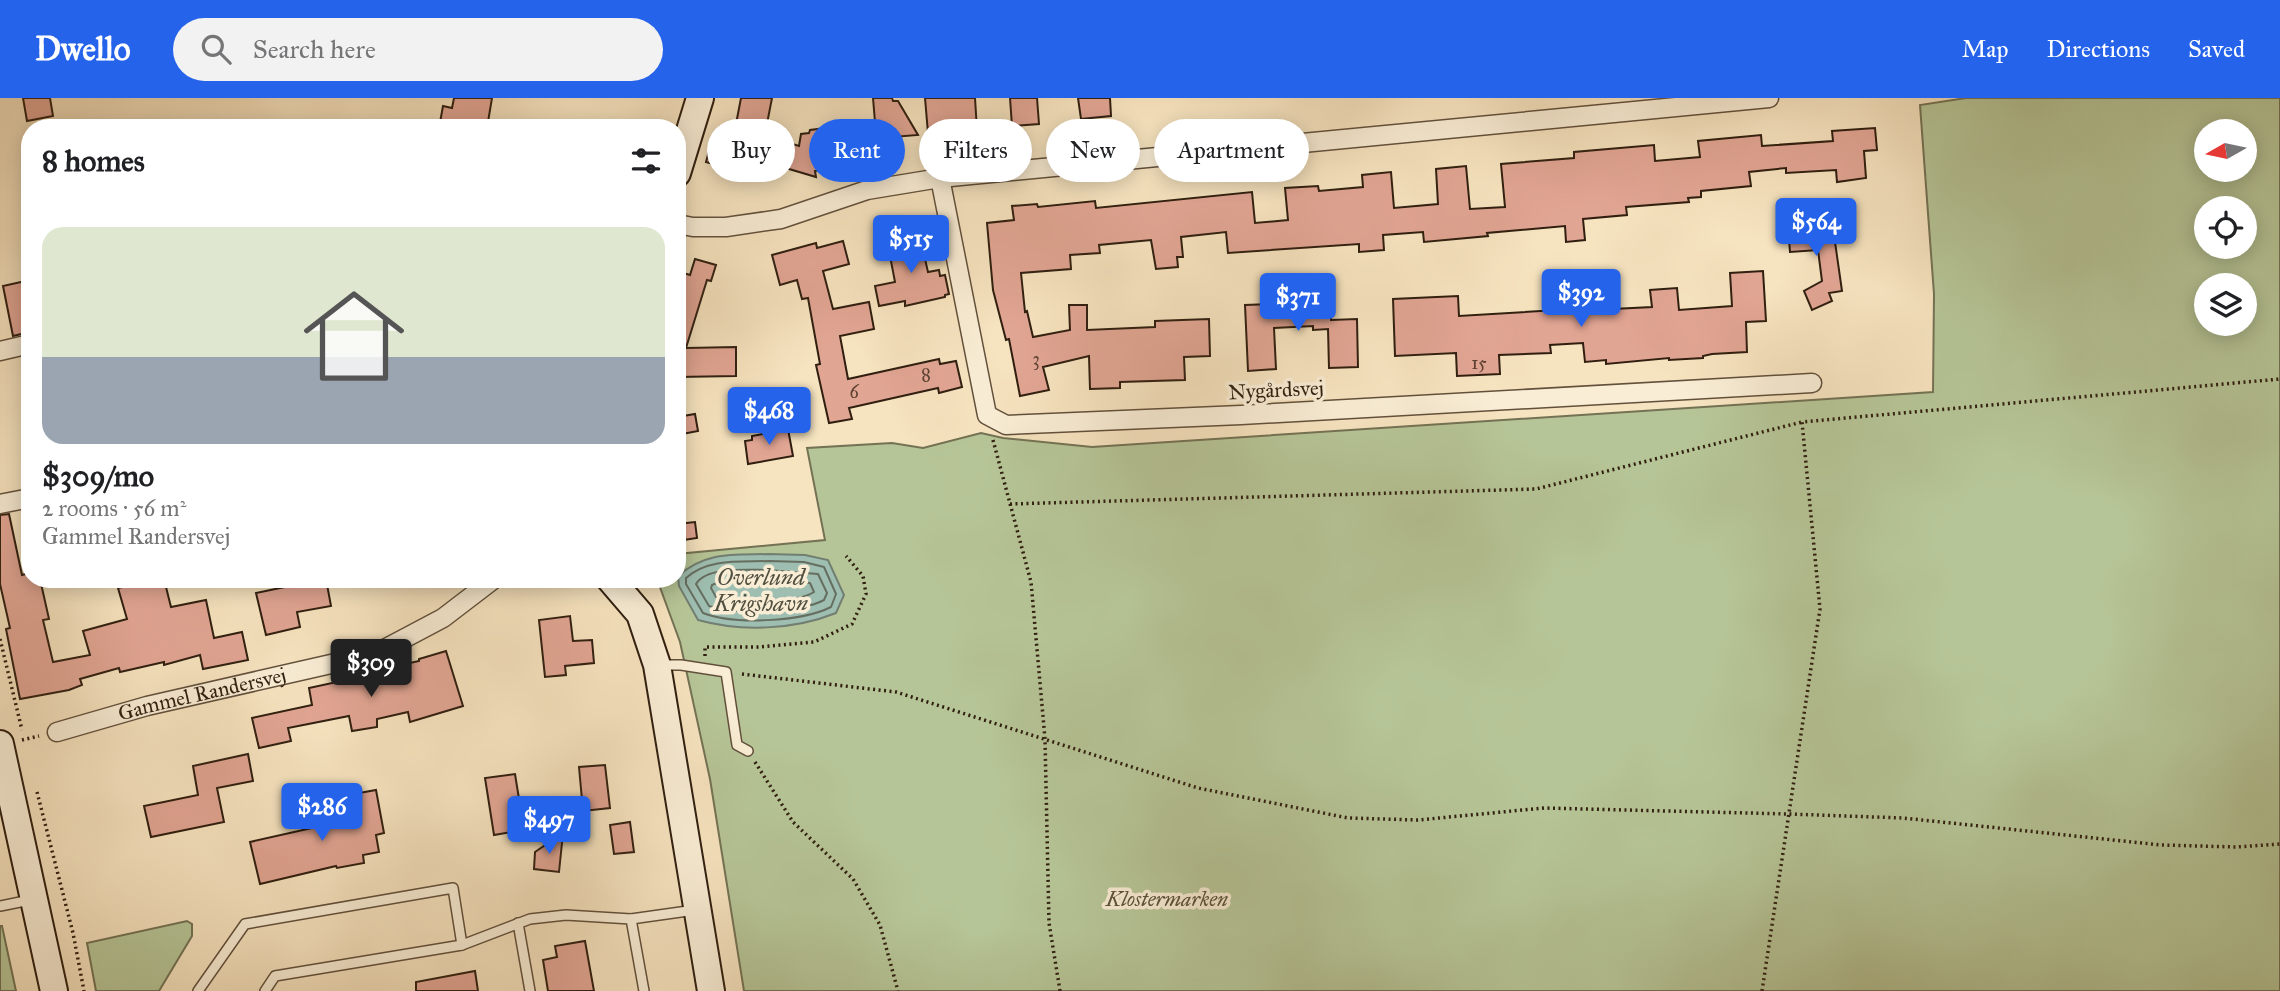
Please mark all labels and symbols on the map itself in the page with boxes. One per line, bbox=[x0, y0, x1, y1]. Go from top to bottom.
north arrow bbox=[2194, 119, 2258, 182]
pin: $564 bbox=[1775, 198, 1857, 258]
pin: $515 bbox=[870, 216, 952, 275]
pin: $392 bbox=[1540, 270, 1622, 329]
pin: $371 bbox=[1257, 274, 1339, 333]
house number: 3 bbox=[1032, 348, 1040, 370]
house number: 15 bbox=[1471, 352, 1487, 374]
house number: 8 bbox=[921, 364, 931, 386]
street label: Nygårdsvej bbox=[1228, 375, 1324, 405]
house number: 6 bbox=[849, 381, 859, 403]
pin: $468 bbox=[728, 388, 810, 447]
water label: Overlund Krigshavn bbox=[713, 563, 808, 617]
pin: $309 bbox=[330, 640, 412, 699]
street label: Gammel Randersvej bbox=[115, 662, 289, 727]
pin: $286 bbox=[281, 784, 363, 843]
pin: $497 bbox=[508, 796, 590, 856]
park label: Klostermarken bbox=[1105, 886, 1228, 912]

